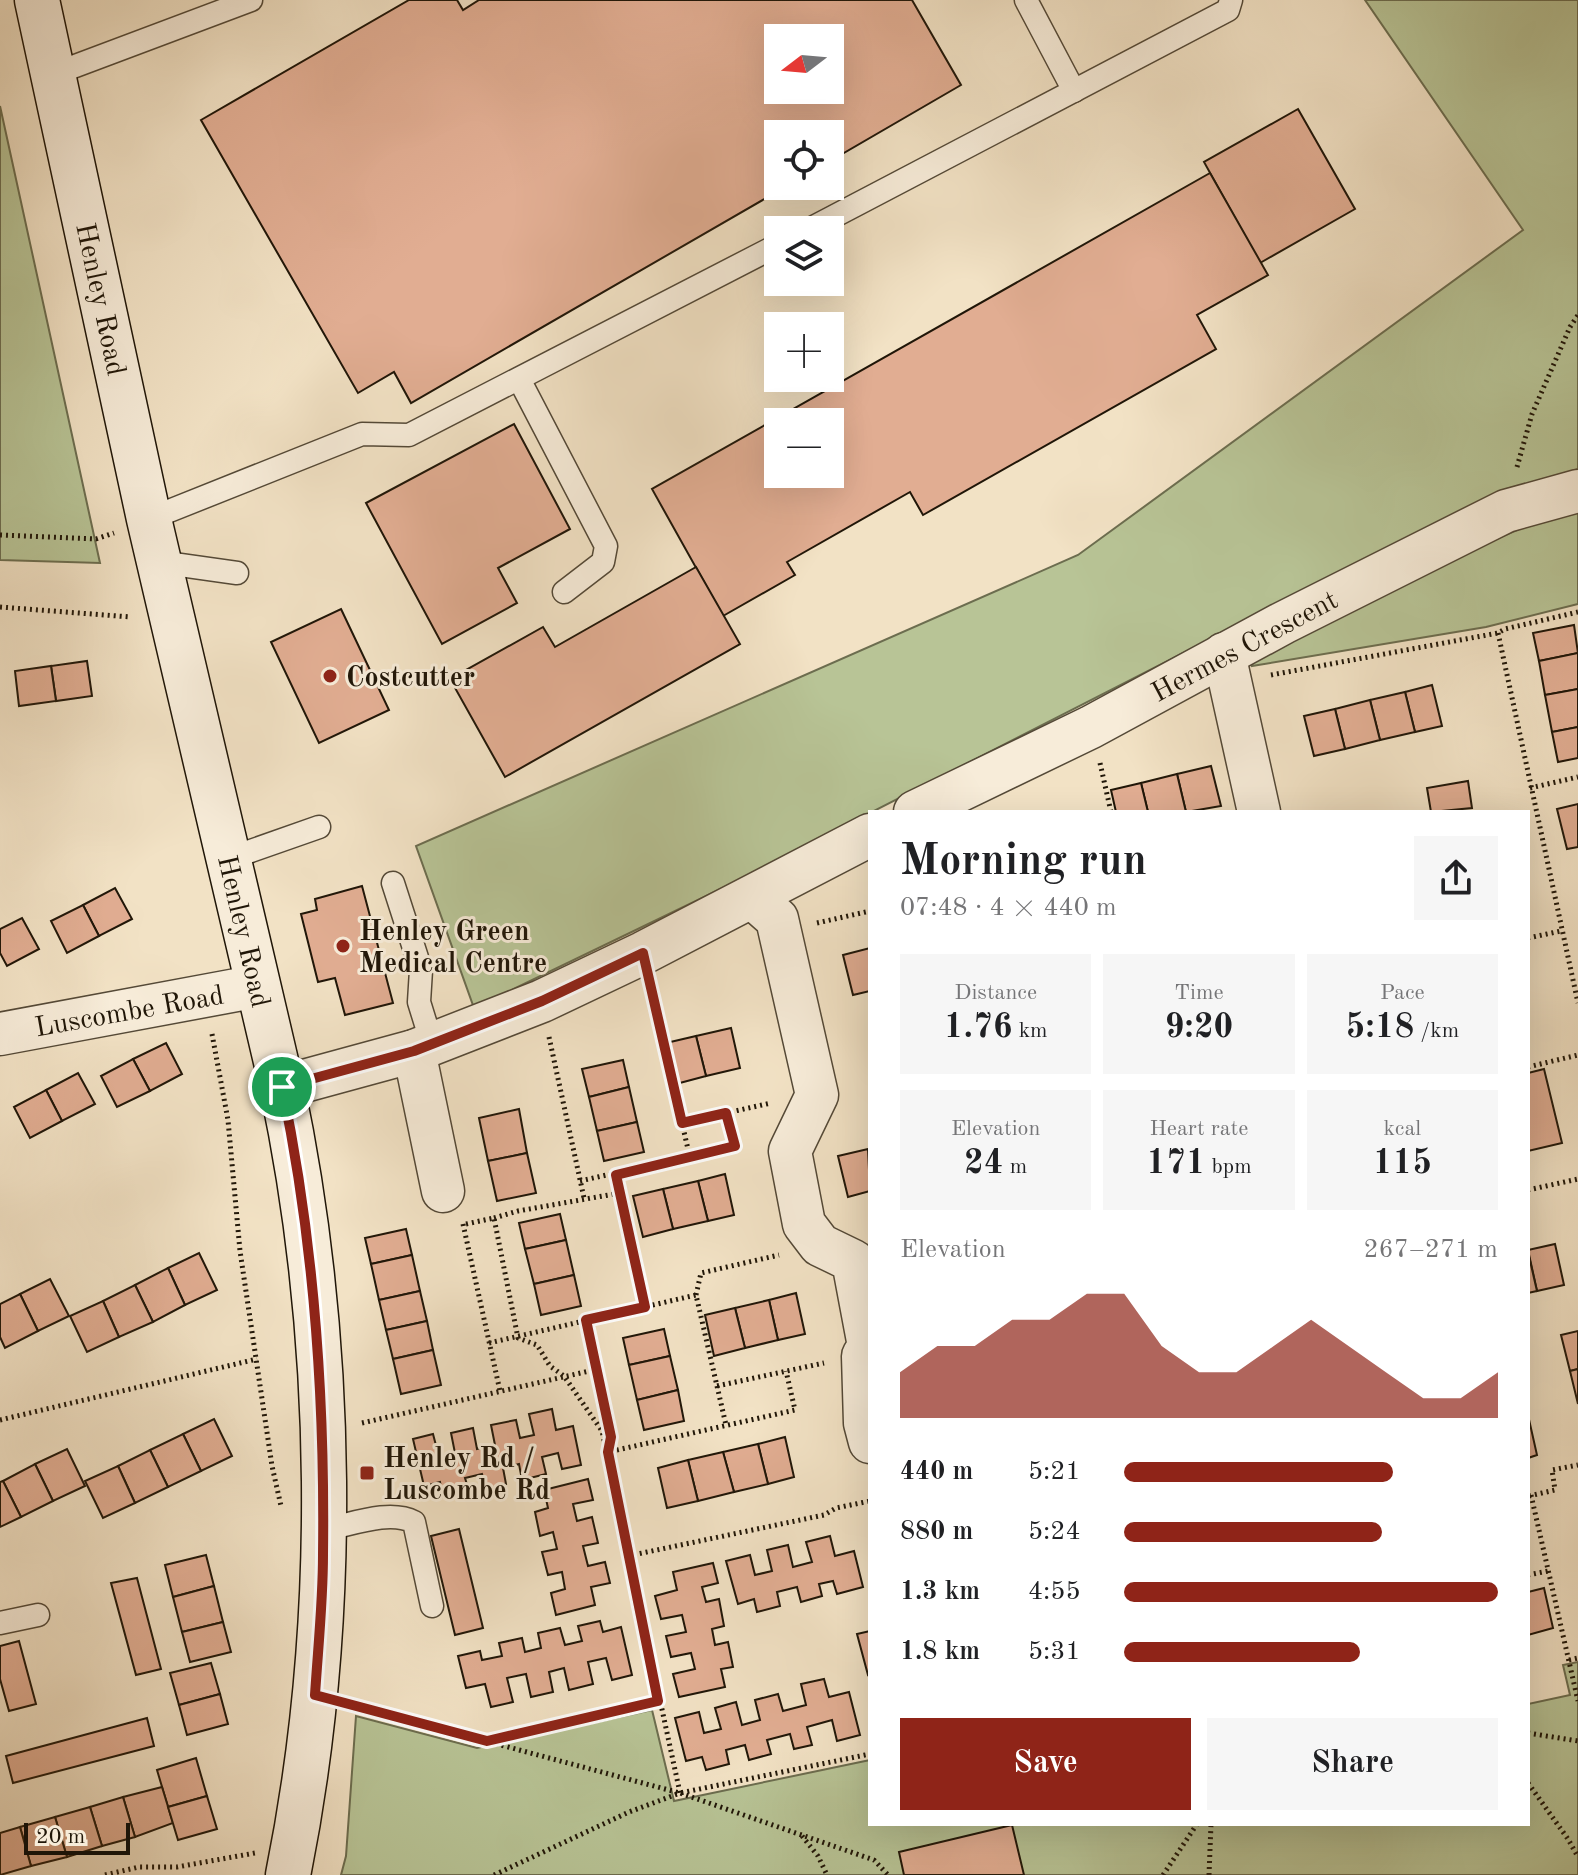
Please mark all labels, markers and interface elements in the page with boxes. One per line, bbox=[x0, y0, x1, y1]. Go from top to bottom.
north arrow bbox=[764, 24, 844, 104]
map controls bbox=[764, 24, 844, 488]
button: locate bbox=[764, 120, 844, 200]
button: layers bbox=[764, 216, 844, 296]
street label: Henley Road bbox=[69, 221, 129, 379]
button: + bbox=[764, 312, 844, 392]
button: − bbox=[764, 408, 844, 488]
street label: Hermes Crescent bbox=[1148, 587, 1343, 709]
place label: Costcutter bbox=[346, 665, 475, 693]
marker: Costcutter bbox=[321, 667, 339, 685]
button: share bbox=[1414, 836, 1498, 920]
text: Morning run bbox=[900, 840, 1147, 884]
street label: Henley Road bbox=[211, 853, 273, 1011]
text: 07:48 · 4 × 440 m bbox=[900, 895, 1117, 921]
place label: Henley Green Medical Centre bbox=[359, 919, 547, 979]
marker: Henley Green Medical Centre bbox=[334, 937, 352, 955]
text: Distance bbox=[954, 982, 1037, 1004]
text: Time bbox=[1174, 982, 1224, 1004]
text: Pace bbox=[1380, 982, 1425, 1004]
street label: Luscombe Road bbox=[33, 983, 226, 1043]
text: 1.76 bbox=[944, 1011, 1012, 1045]
text: 9:20 bbox=[1165, 1011, 1233, 1045]
text: 5:18 bbox=[1345, 1011, 1414, 1045]
text: km bbox=[1012, 1020, 1048, 1042]
text: /km bbox=[1414, 1020, 1459, 1042]
pin bbox=[248, 1053, 316, 1121]
icon: arrive bbox=[260, 1065, 304, 1109]
text: Elevation bbox=[951, 1118, 1040, 1140]
text: Heart rate bbox=[1150, 1118, 1248, 1140]
text: kcal bbox=[1383, 1118, 1421, 1140]
text: 24 bbox=[964, 1147, 1004, 1181]
text: 171 bbox=[1146, 1147, 1205, 1181]
text: 115 bbox=[1373, 1147, 1432, 1181]
text: m bbox=[1004, 1156, 1027, 1178]
text: bpm bbox=[1205, 1156, 1252, 1178]
text: Elevation bbox=[900, 1237, 1006, 1263]
text: 267–271 m bbox=[1363, 1237, 1498, 1263]
place label: Henley Rd / Luscombe Rd bbox=[383, 1446, 550, 1506]
text: 440 m bbox=[900, 1459, 973, 1485]
text: 5:21 bbox=[1028, 1459, 1081, 1485]
marker: Henley Rd / Luscombe Rd bbox=[358, 1464, 376, 1482]
text: 880 m bbox=[900, 1519, 973, 1545]
text: 5:24 bbox=[1028, 1519, 1081, 1545]
text: 1.3 km bbox=[900, 1579, 980, 1605]
text: 4:55 bbox=[1028, 1579, 1081, 1605]
text: 1.8 km bbox=[900, 1639, 980, 1665]
text: 5:31 bbox=[1028, 1639, 1081, 1665]
button: Save bbox=[900, 1718, 1191, 1810]
button: Share bbox=[1207, 1718, 1498, 1810]
scale bar bbox=[24, 1819, 130, 1855]
text: 20 m bbox=[36, 1826, 85, 1848]

